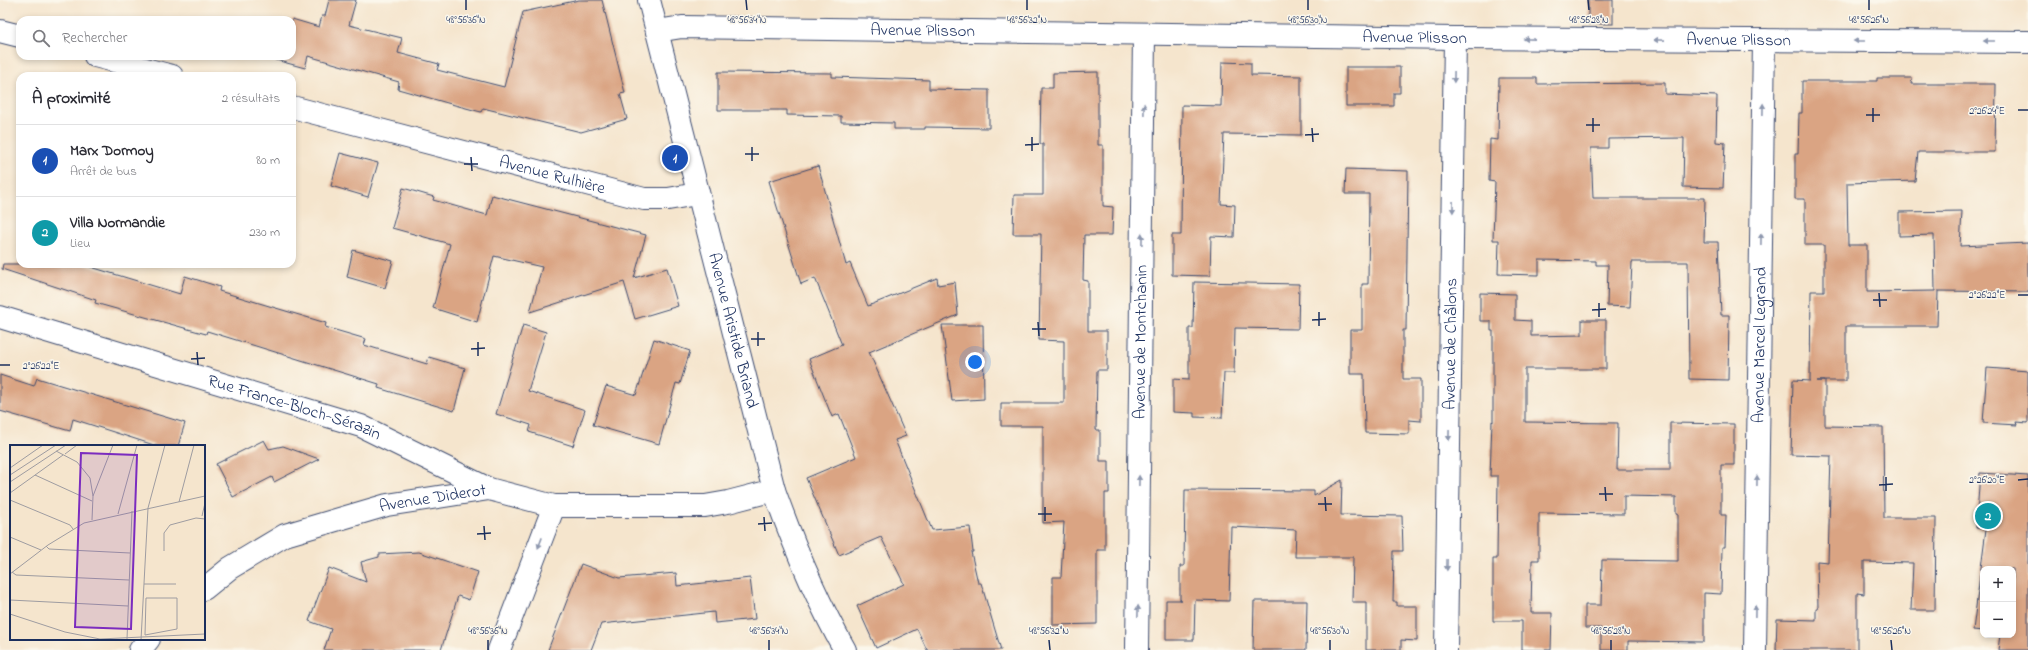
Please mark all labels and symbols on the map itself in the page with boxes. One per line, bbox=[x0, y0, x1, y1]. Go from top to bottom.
text: 48°56'36"N bbox=[446, 13, 486, 28]
text: 48°56'34"N bbox=[727, 13, 767, 28]
text: 48°56'32"N bbox=[1007, 13, 1047, 28]
text: 48°56'30"N bbox=[1288, 13, 1328, 28]
text: 48°56'28"N bbox=[1569, 13, 1609, 28]
text: 48°56'26"N bbox=[1849, 13, 1889, 28]
street label: Avenue Plisson bbox=[870, 17, 975, 44]
street label: Avenue Plisson bbox=[1362, 24, 1467, 51]
street label: Avenue Plisson bbox=[1686, 27, 1791, 53]
one-way arrow bbox=[1522, 36, 1535, 42]
one-way arrow bbox=[1652, 37, 1665, 43]
one-way arrow bbox=[1852, 38, 1865, 44]
one-way arrow bbox=[1983, 38, 1995, 45]
one-way arrow bbox=[1451, 71, 1458, 83]
one-way arrow bbox=[1760, 102, 1766, 115]
one-way arrow bbox=[1140, 103, 1147, 115]
text: 2°26'24"E bbox=[1969, 104, 2005, 119]
pin: 1 bbox=[662, 143, 688, 173]
street label: Avenue Rulhière bbox=[496, 149, 608, 201]
one-way arrow bbox=[1449, 201, 1456, 213]
one-way arrow bbox=[1139, 232, 1145, 245]
one-way arrow bbox=[1758, 232, 1764, 245]
street label: Avenue Aristide Briand bbox=[701, 250, 765, 411]
street label: Avenue de Montchanin bbox=[1127, 265, 1154, 419]
street label: Avenue Marcel Legrand bbox=[1746, 266, 1775, 423]
street label: Avenue de Châlons bbox=[1437, 278, 1464, 410]
text: 2°26'22"E bbox=[1969, 288, 2005, 303]
your location bbox=[965, 352, 985, 372]
text: 2°26'22"E bbox=[23, 359, 59, 374]
street label: Rue France-Bloch-Sérazin bbox=[205, 368, 386, 447]
one-way arrow bbox=[1446, 429, 1452, 442]
inset map bbox=[10, 445, 205, 640]
text: 2°26'20"E bbox=[1969, 473, 2005, 488]
one-way arrow bbox=[1136, 474, 1142, 487]
one-way arrow bbox=[1754, 474, 1760, 487]
street label: Avenue Diderot bbox=[376, 477, 488, 519]
pin: 2 bbox=[1975, 501, 2001, 531]
one-way arrow bbox=[536, 537, 542, 549]
one-way arrow bbox=[1444, 559, 1450, 572]
one-way arrow bbox=[1135, 604, 1141, 617]
one-way arrow bbox=[1752, 604, 1758, 617]
text: 48°56'36"N bbox=[468, 624, 508, 639]
text: 48°56'34"N bbox=[749, 624, 789, 639]
text: 48°56'32"N bbox=[1029, 624, 1069, 639]
text: 48°56'30"N bbox=[1310, 624, 1350, 639]
text: 48°56'28"N bbox=[1591, 624, 1631, 639]
text: 48°56'26"N bbox=[1871, 624, 1911, 639]

